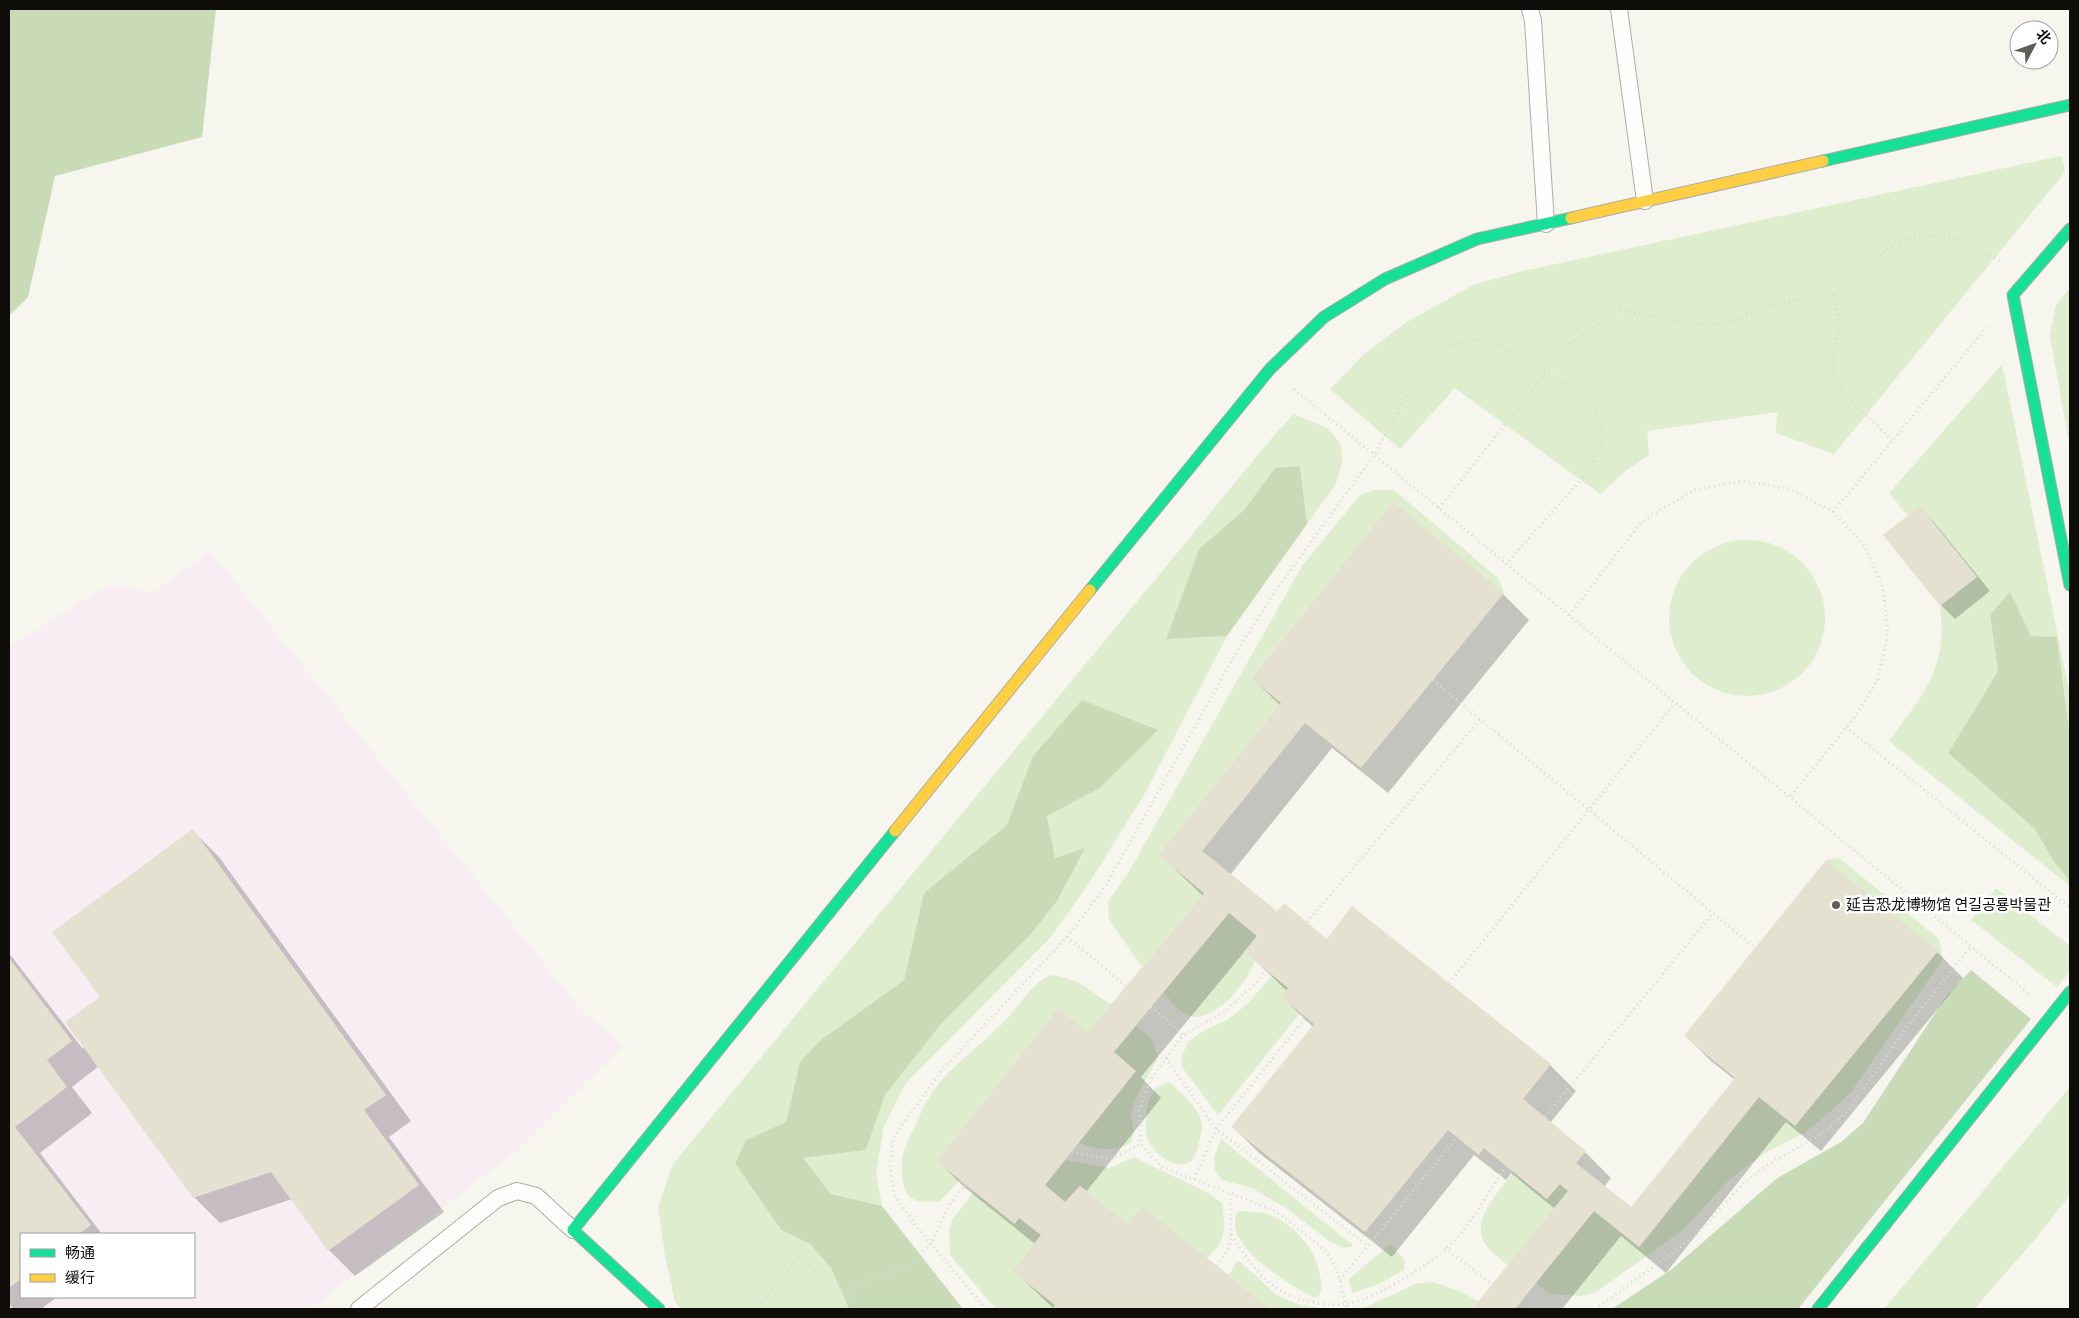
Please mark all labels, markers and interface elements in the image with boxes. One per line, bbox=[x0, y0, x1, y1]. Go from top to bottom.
north arrow bbox=[2009, 20, 2059, 70]
text: 北 bbox=[2032, 25, 2055, 48]
place label: 延吉恐龙博物馆 연길공룡박물관 bbox=[1846, 894, 2051, 915]
marker: 延吉恐龙博物馆 연길공룡박물관 bbox=[1830, 899, 1842, 911]
legend bbox=[20, 1233, 195, 1298]
text: 畅通 bbox=[65, 1242, 95, 1263]
text: 缓行 bbox=[65, 1267, 95, 1288]

